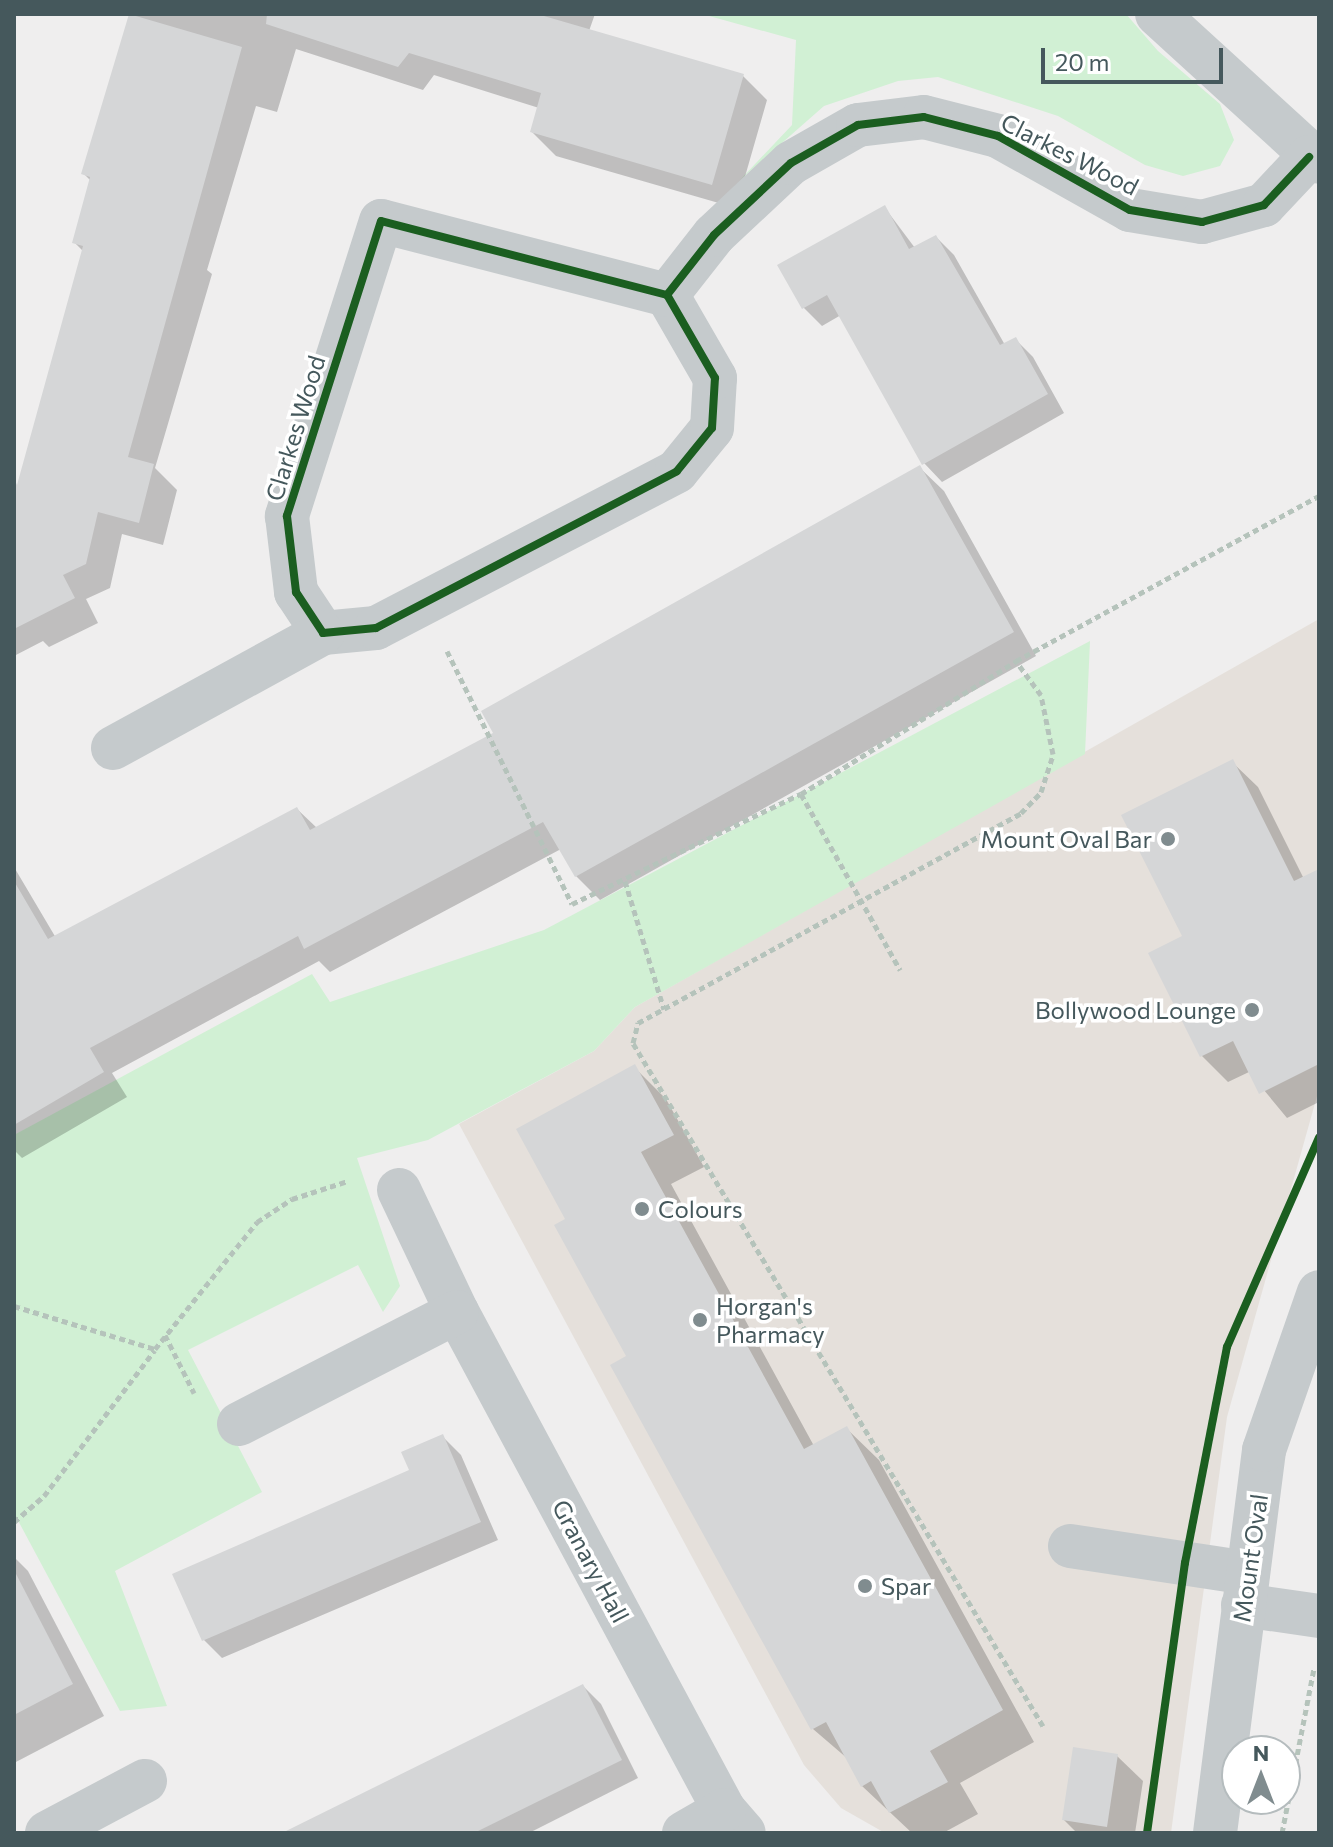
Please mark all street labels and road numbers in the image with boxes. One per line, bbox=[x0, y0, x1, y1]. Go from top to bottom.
street label: Clarkes Wood bbox=[996, 107, 1144, 201]
street label: Clarkes Wood bbox=[259, 352, 331, 504]
street label: Mount Oval bbox=[1227, 1492, 1273, 1624]
street label: Granary Hall bbox=[547, 1495, 635, 1627]

